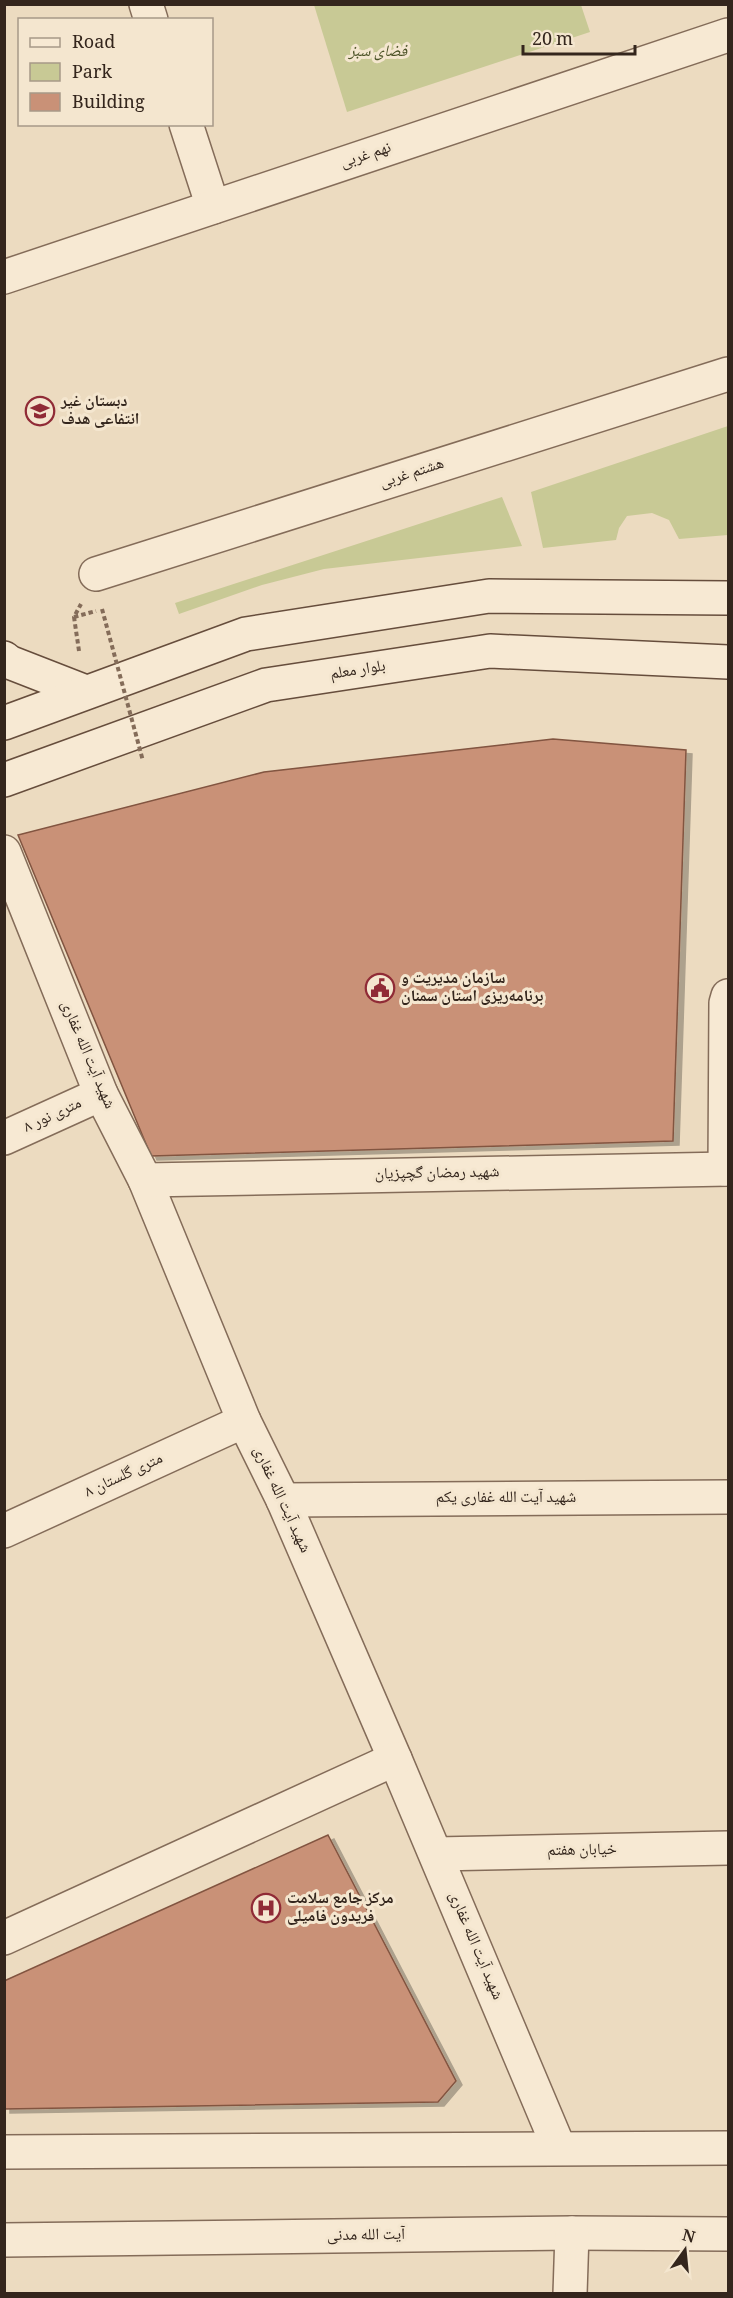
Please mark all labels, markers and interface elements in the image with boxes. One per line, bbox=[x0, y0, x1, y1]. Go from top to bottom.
legend bbox=[18, 18, 213, 126]
scale bar bbox=[523, 18, 636, 56]
text: 20 m bbox=[532, 26, 573, 56]
text: Road bbox=[72, 29, 115, 59]
park label: فضای سبز bbox=[348, 39, 408, 66]
text: Park bbox=[72, 59, 112, 89]
text: Building bbox=[72, 89, 145, 119]
street label: نهم غربی bbox=[337, 135, 395, 177]
place label: دبستان غیر انتفاعی هدف bbox=[60, 389, 139, 434]
school or university icon: دبستان غیر انتفاعی هدف bbox=[24, 395, 56, 427]
street label: هشتم غربی bbox=[376, 451, 448, 497]
street label: بلوار معلم bbox=[328, 653, 388, 689]
place label: سازمان مدیریت و برنامه‌ریزی استان سمنان bbox=[401, 966, 543, 1011]
public building icon: سازمان مدیریت و برنامه‌ریزی استان سمنان bbox=[364, 972, 396, 1004]
street label: شهید آیت الله غفاری bbox=[52, 996, 122, 1114]
street label: ۸ متری نور bbox=[19, 1091, 87, 1141]
street label: شهید رمضان گچپزیان bbox=[374, 1159, 500, 1189]
street label: شهید آیت الله غفاری bbox=[244, 1442, 318, 1558]
street label: ۸ متری گلستان bbox=[80, 1446, 168, 1506]
street label: شهید آیت الله غفاری یکم bbox=[436, 1485, 576, 1512]
street label: خیابان هفتم bbox=[547, 1837, 617, 1865]
place label: مرکز جامع سلامت فریدون فامیلی bbox=[287, 1886, 394, 1931]
street label: شهید آیت الله غفاری bbox=[440, 1887, 510, 2005]
hospital icon: مرکز جامع سلامت فریدون فامیلی bbox=[250, 1892, 282, 1924]
north arrow bbox=[655, 2220, 715, 2280]
street label: آیت الله مدنی bbox=[327, 2222, 406, 2250]
text: N bbox=[679, 2223, 698, 2253]

